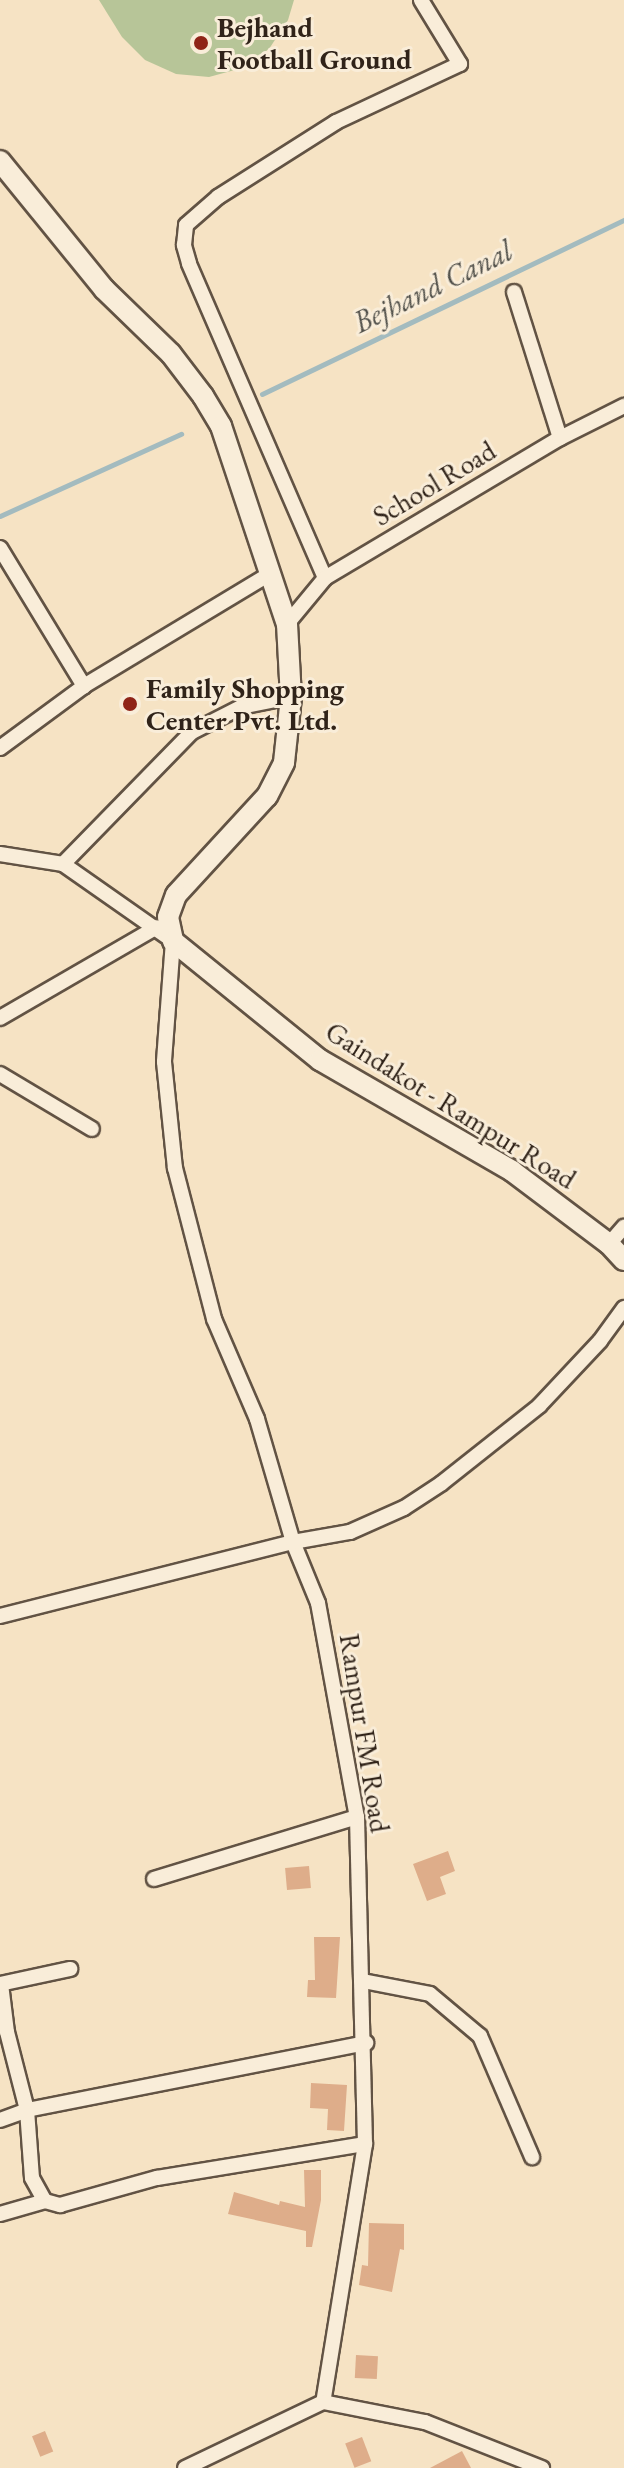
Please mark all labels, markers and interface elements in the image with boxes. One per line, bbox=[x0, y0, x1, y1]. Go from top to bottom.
place label: Bejhand Football Ground bbox=[217, 10, 412, 76]
marker: Bejhand Football Ground bbox=[192, 34, 210, 52]
water label: Bejhand Canal bbox=[347, 233, 519, 341]
street label: School Road bbox=[367, 433, 501, 533]
place label: Family Shopping Center Pvt. Ltd. bbox=[146, 671, 344, 737]
marker: Family Shopping Center Pvt. Ltd. bbox=[121, 695, 139, 713]
street label: Gaindakot - Rampur Road bbox=[320, 1014, 582, 1196]
street label: Rampur FM Road bbox=[333, 1631, 397, 1835]

